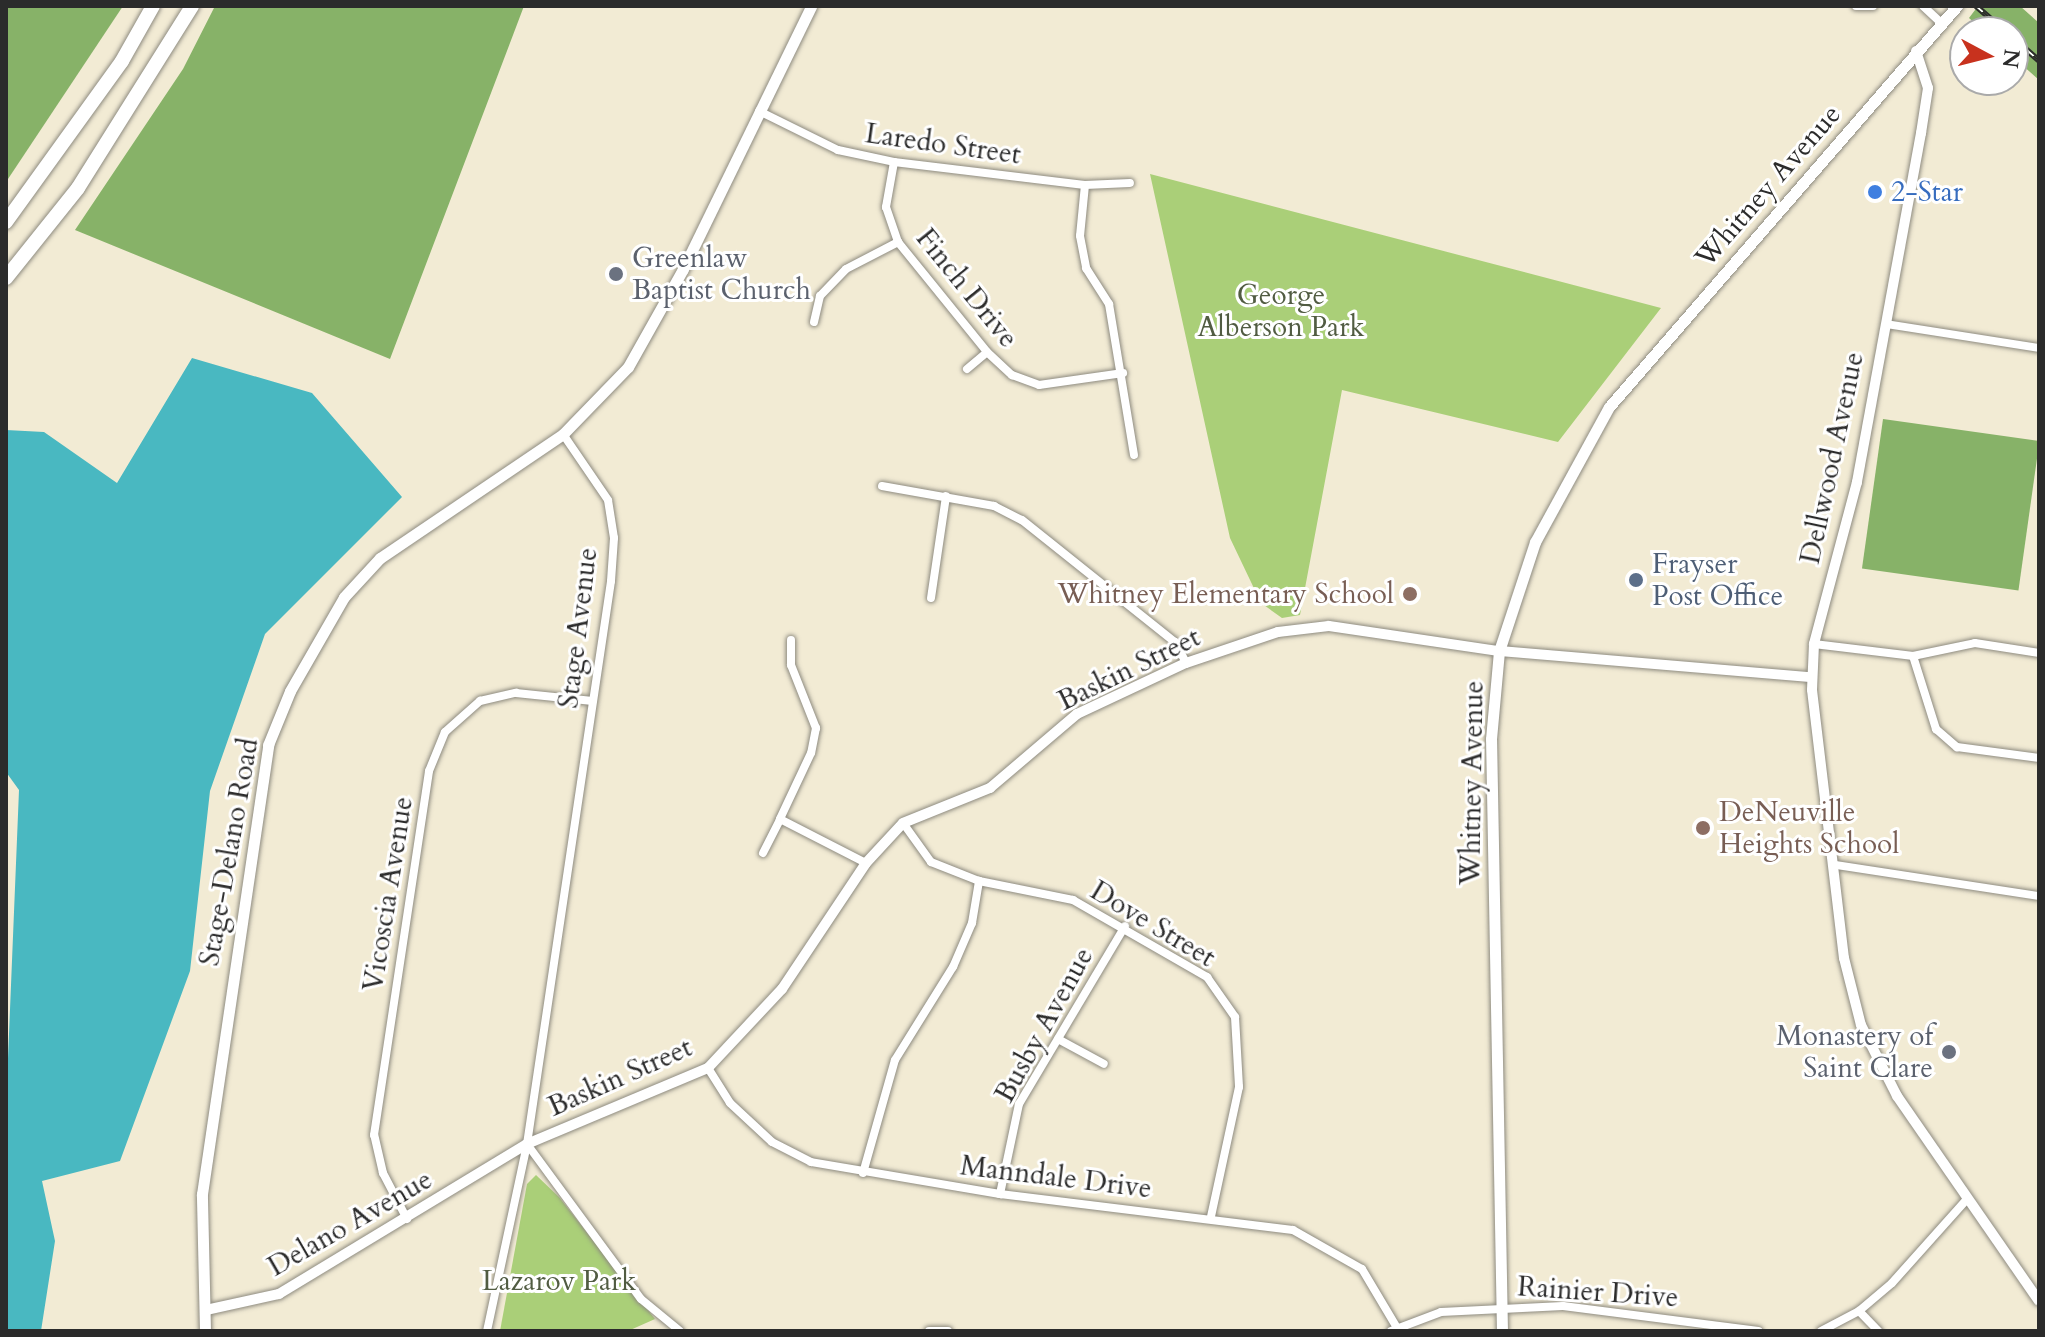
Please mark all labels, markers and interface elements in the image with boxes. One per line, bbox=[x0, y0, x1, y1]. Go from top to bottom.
north arrow bbox=[1949, 16, 2029, 96]
text: N bbox=[1995, 47, 2027, 70]
street label: Whitney Avenue bbox=[1688, 98, 1848, 274]
street label: Laredo Street bbox=[863, 116, 1023, 172]
place label: 2-Star bbox=[1891, 175, 1963, 209]
marker: 2-Star bbox=[1866, 183, 1884, 201]
street label: Finch Drive bbox=[909, 222, 1025, 354]
place label: Greenlaw Baptist Church bbox=[632, 241, 811, 307]
marker: Greenlaw Baptist Church bbox=[607, 265, 625, 283]
park label: George Alberson Park bbox=[1198, 278, 1364, 344]
street label: Dellwood Avenue bbox=[1793, 349, 1871, 567]
street label: Stage Avenue bbox=[551, 546, 605, 710]
place label: Frayser Post Office bbox=[1652, 547, 1783, 613]
marker: Frayser Post Office bbox=[1627, 571, 1645, 589]
place label: Whitney Elementary School bbox=[1058, 577, 1394, 611]
marker: Whitney Elementary School bbox=[1401, 585, 1419, 603]
street label: Baskin Street bbox=[1052, 620, 1206, 718]
street label: Whitney Avenue bbox=[1453, 680, 1491, 886]
street label: Stage-Delano Road bbox=[192, 736, 266, 968]
street label: Vicoscia Avenue bbox=[356, 794, 420, 994]
place label: DeNeuville Heights School bbox=[1719, 795, 1899, 861]
marker: DeNeuville Heights School bbox=[1694, 819, 1712, 837]
street label: Dove Street bbox=[1084, 874, 1222, 974]
street label: Busby Avenue bbox=[988, 942, 1100, 1108]
place label: Monastery of Saint Clare bbox=[1776, 1019, 1933, 1085]
street label: Baskin Street bbox=[543, 1030, 697, 1124]
marker: Monastery of Saint Clare bbox=[1940, 1043, 1958, 1061]
street label: Manndale Drive bbox=[958, 1149, 1154, 1205]
street label: Delano Avenue bbox=[262, 1162, 438, 1284]
park label: Lazarov Park bbox=[482, 1264, 636, 1298]
street label: Rainier Drive bbox=[1516, 1270, 1680, 1314]

